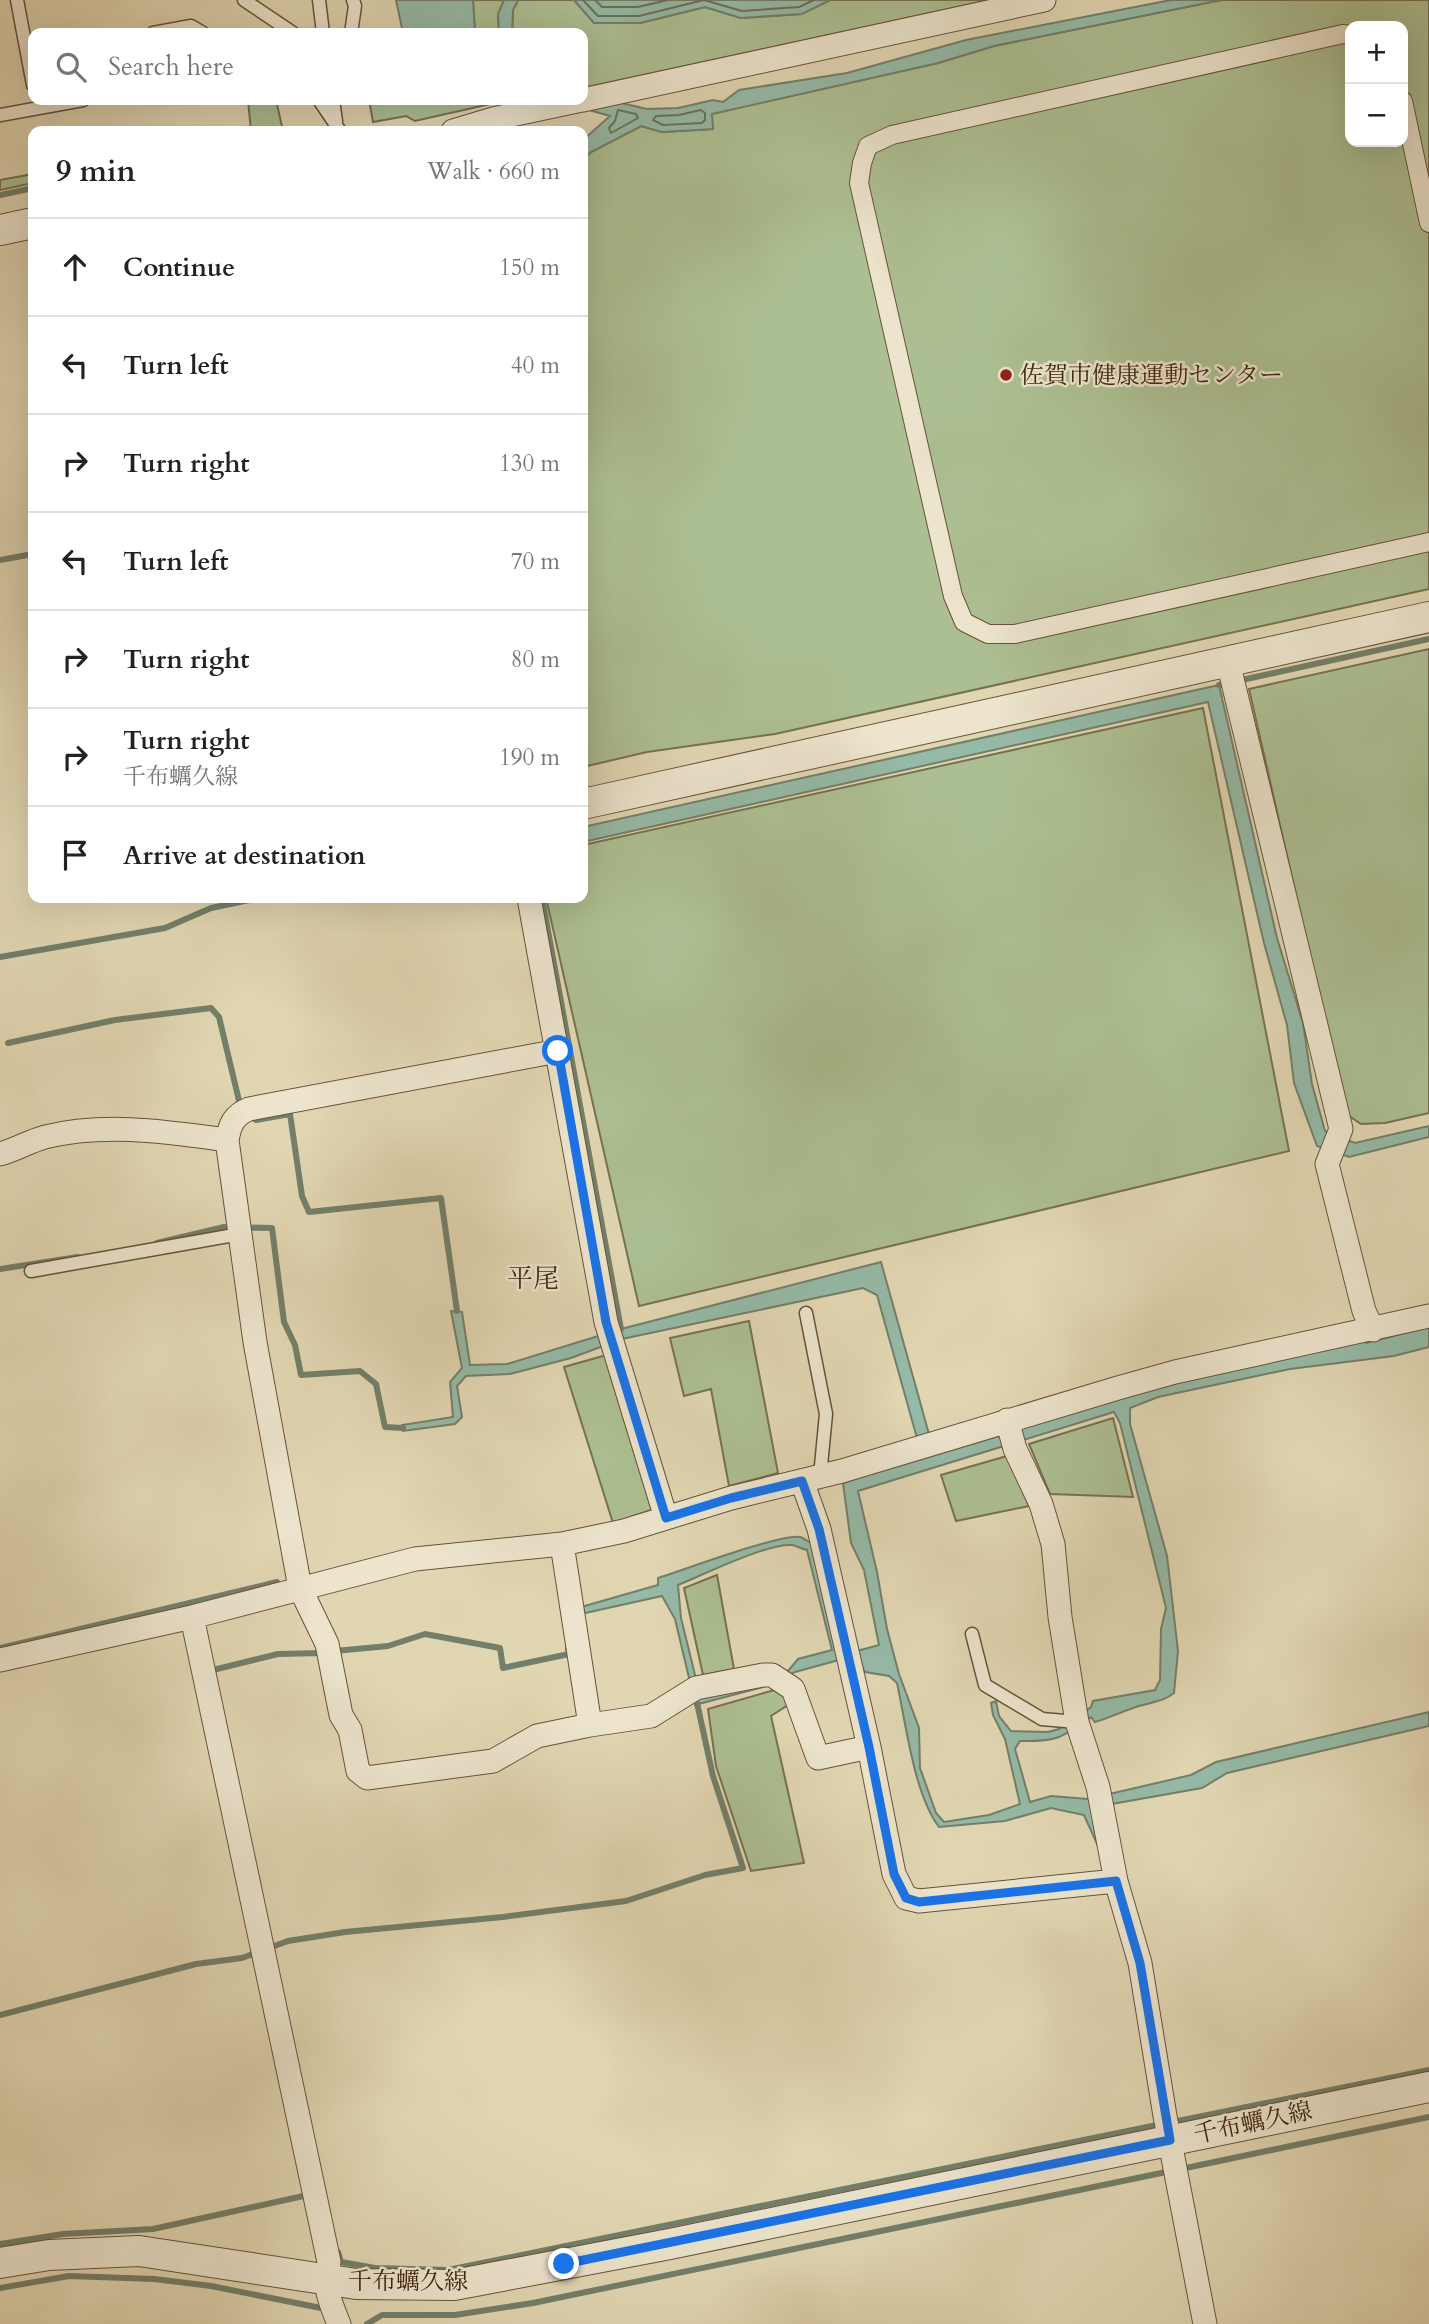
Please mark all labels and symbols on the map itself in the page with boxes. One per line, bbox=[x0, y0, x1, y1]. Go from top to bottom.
place label: 佐賀市健康運動センター bbox=[1020, 359, 1283, 392]
marker: 佐賀市健康運動センター bbox=[998, 367, 1014, 383]
route start bbox=[542, 1035, 573, 1066]
district label: 平尾 bbox=[507, 1261, 559, 1296]
street label: 千布蠣久線 bbox=[1191, 2094, 1315, 2152]
route end bbox=[548, 2248, 579, 2279]
street label: 千布蠣久線 bbox=[348, 2265, 468, 2298]

